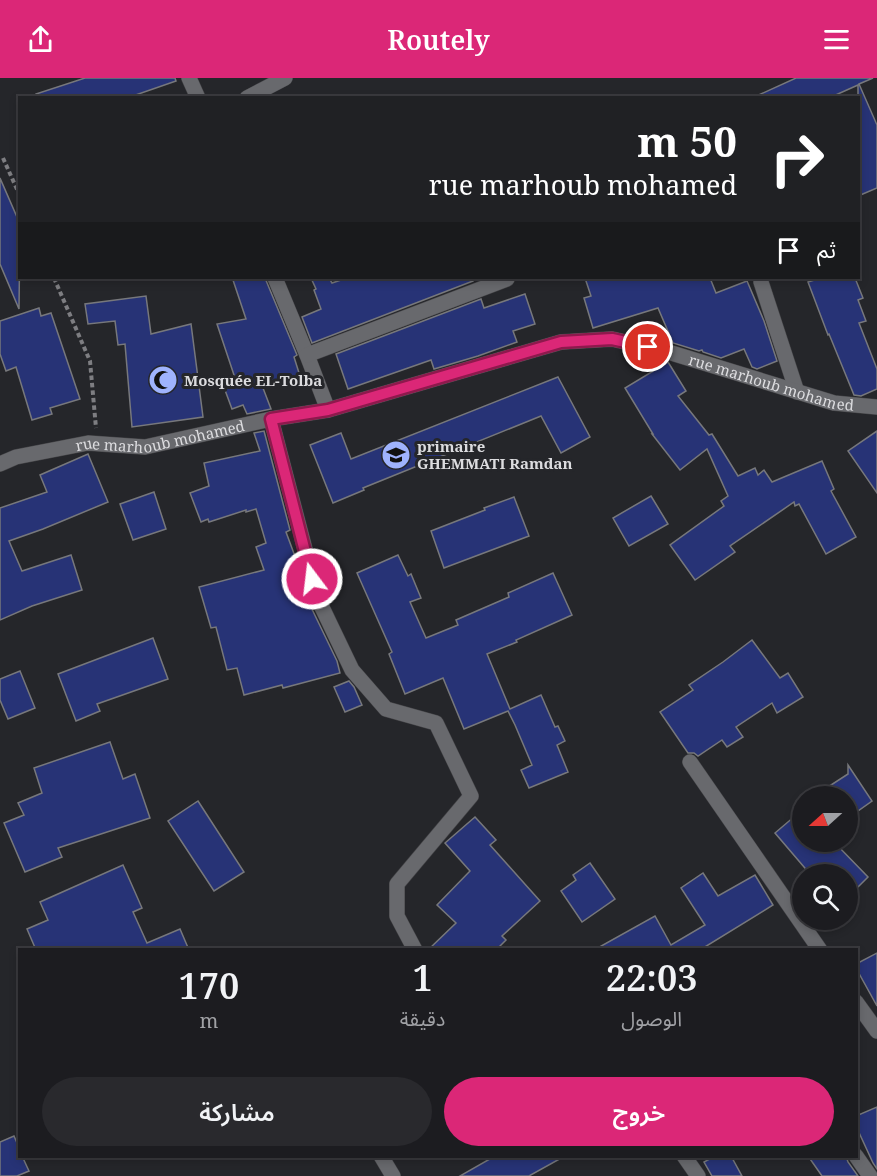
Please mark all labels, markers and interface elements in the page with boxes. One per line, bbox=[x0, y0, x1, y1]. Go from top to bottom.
text: Routely bbox=[387, 21, 490, 58]
icon: share bbox=[24, 23, 57, 56]
icon: menu bbox=[820, 23, 853, 56]
text: 50 m bbox=[637, 112, 737, 169]
icon: right bbox=[758, 120, 836, 198]
text: rue marhoub mohamed bbox=[429, 166, 737, 203]
icon: arrive bbox=[772, 234, 805, 267]
text: ثم bbox=[817, 234, 836, 264]
pin bbox=[622, 321, 673, 372]
icon: arrive bbox=[631, 330, 664, 363]
street label: rue marhoub mohamed bbox=[686, 349, 855, 415]
mosque icon: Mosquée EL-Tolba bbox=[147, 364, 179, 396]
place label: Mosquée EL-Tolba bbox=[184, 370, 322, 390]
street label: rue marhoub mohamed bbox=[74, 415, 246, 457]
place label: primaire GHEMMATI Ramdan bbox=[417, 436, 573, 473]
school or university icon: primaire GHEMMATI Ramdan bbox=[380, 439, 412, 471]
position arrow bbox=[280, 547, 344, 611]
north arrow bbox=[792, 786, 858, 852]
map controls bbox=[792, 786, 858, 930]
button: search bbox=[792, 864, 858, 930]
text: 1 bbox=[412, 953, 433, 1002]
text: 22:03 bbox=[606, 953, 698, 1002]
text: 170 bbox=[179, 961, 239, 1010]
text: دقيقة bbox=[400, 1005, 445, 1032]
text: الوصول bbox=[621, 1005, 682, 1032]
text: m bbox=[199, 1007, 218, 1034]
button: مشاركة bbox=[42, 1077, 432, 1146]
button: خروج bbox=[444, 1077, 834, 1146]

